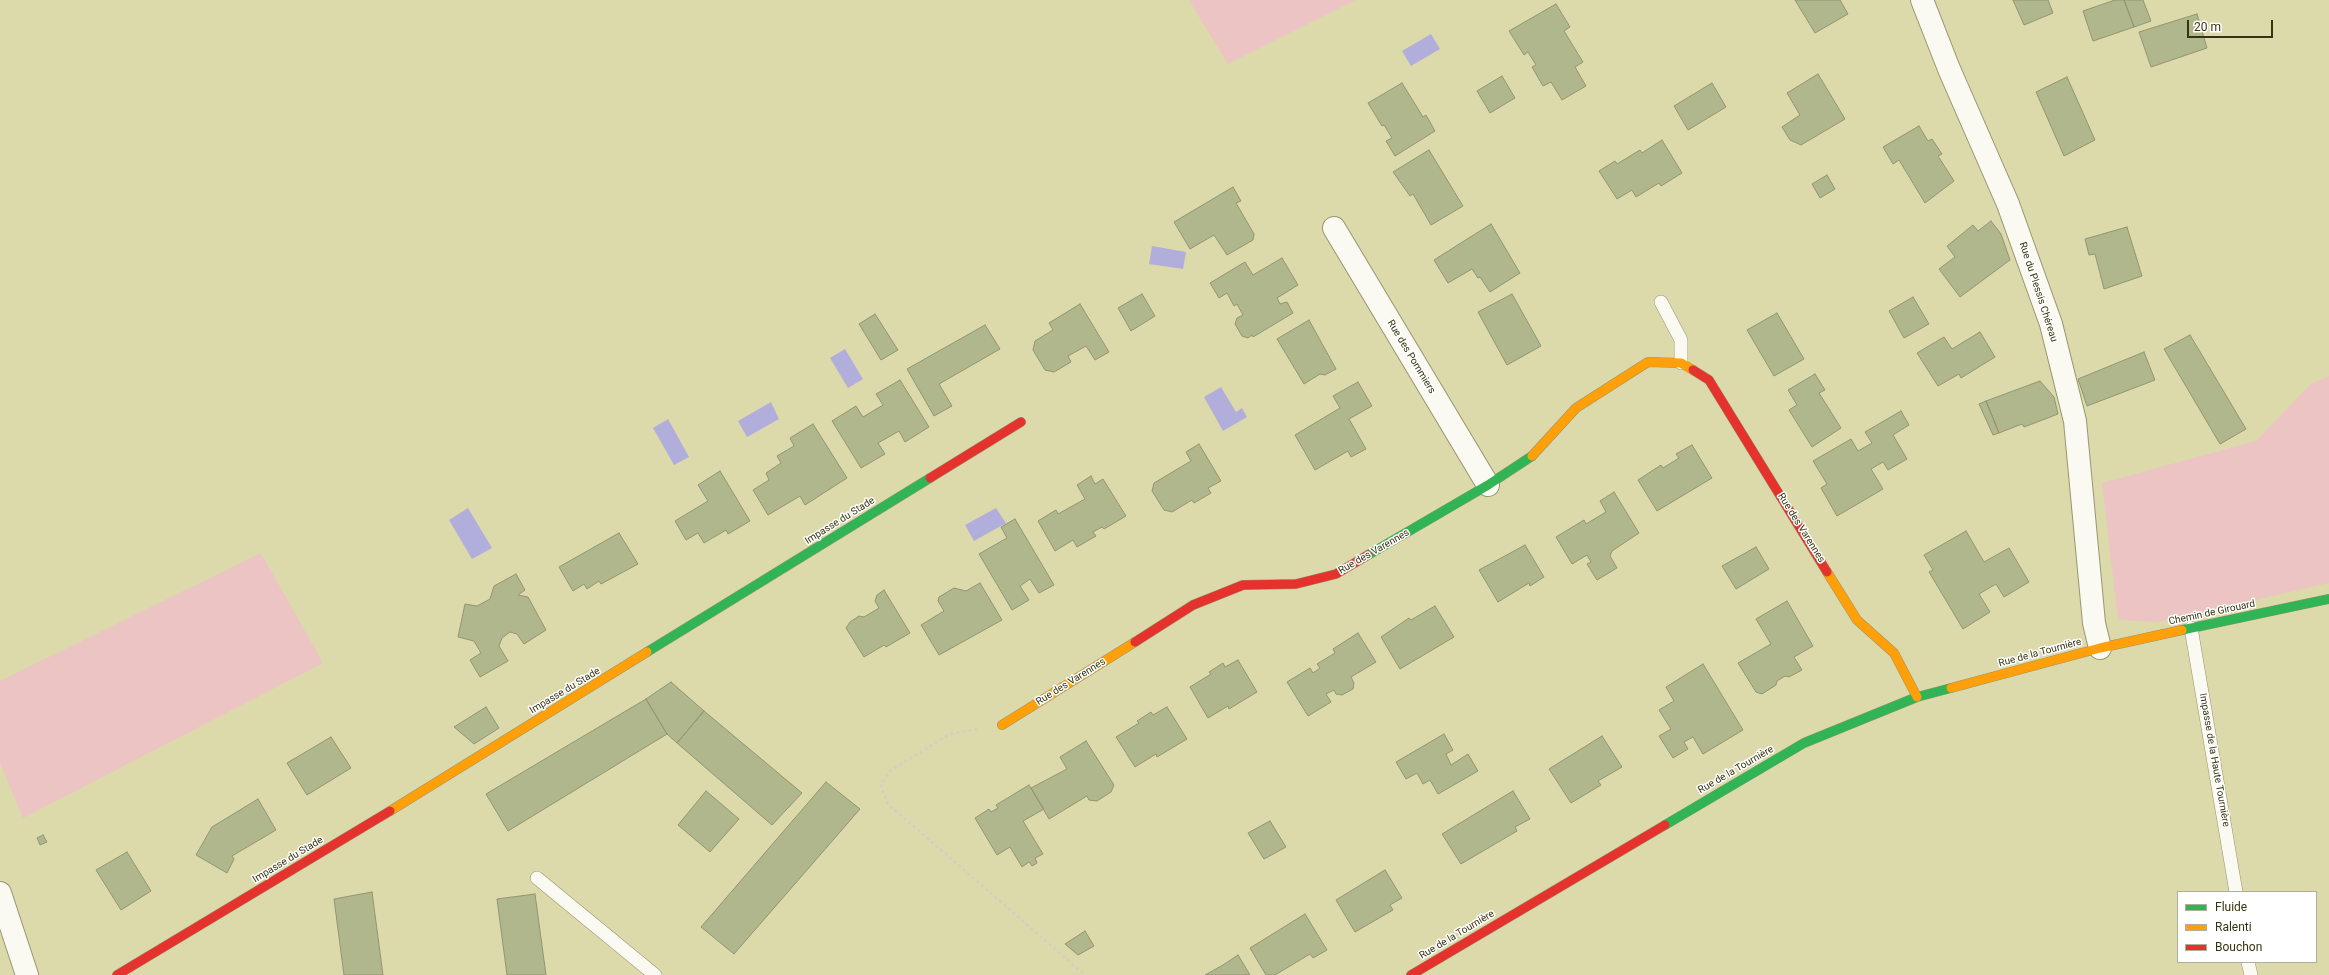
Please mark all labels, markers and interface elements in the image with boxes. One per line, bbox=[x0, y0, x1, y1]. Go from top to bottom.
scale bar bbox=[2189, 12, 2275, 38]
text: 20 m bbox=[2194, 20, 2221, 34]
street label: Rue du Plessis Chéreau bbox=[2016, 241, 2060, 343]
street label: Rue des Pommiers bbox=[1384, 318, 1438, 396]
street label: Rue des Varennes bbox=[1775, 491, 1827, 565]
street label: Impasse du Stade bbox=[803, 495, 877, 547]
street label: Rue des Varennes bbox=[1336, 527, 1412, 577]
street label: Chemin de Girouard bbox=[2168, 598, 2256, 628]
street label: Rue de la Tournière bbox=[1997, 636, 2083, 670]
street label: Rue des Varennes bbox=[1034, 656, 1108, 708]
street label: Impasse du Stade bbox=[528, 665, 602, 717]
street label: Impasse de la Haute Tournière bbox=[2196, 692, 2232, 828]
street label: Rue de la Tournière bbox=[1696, 744, 1776, 796]
street label: Impasse du Stade bbox=[251, 834, 325, 886]
legend bbox=[2177, 891, 2317, 963]
text: Fluide bbox=[2215, 900, 2247, 914]
street label: Rue de la Tournière bbox=[1417, 908, 1497, 962]
text: Ralenti bbox=[2215, 920, 2252, 934]
text: Bouchon bbox=[2215, 940, 2262, 954]

